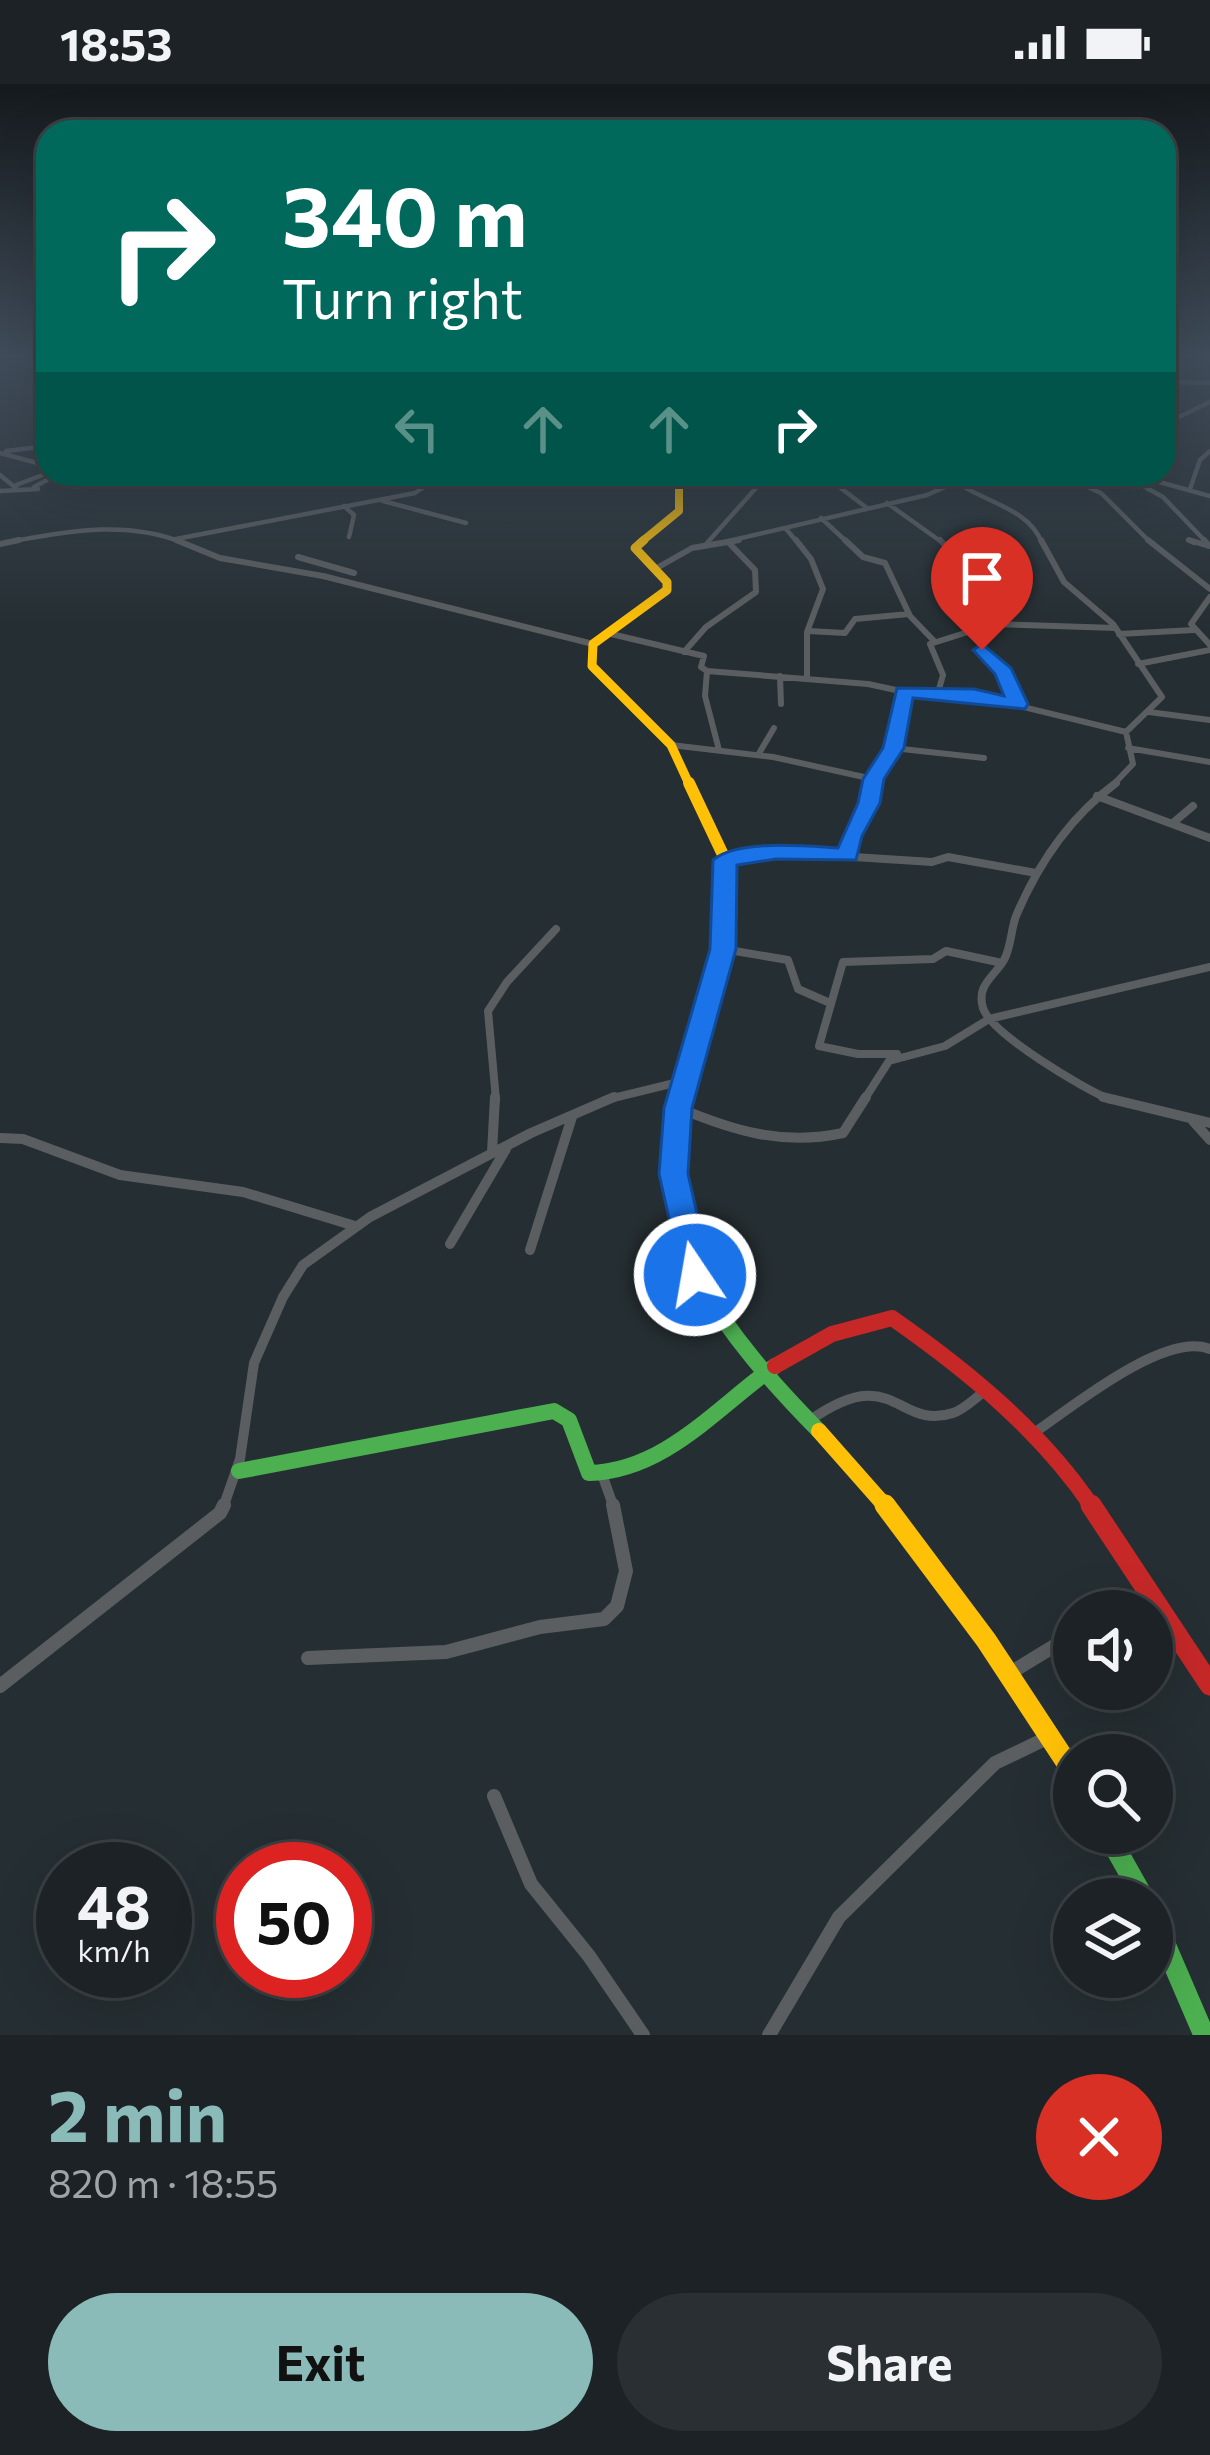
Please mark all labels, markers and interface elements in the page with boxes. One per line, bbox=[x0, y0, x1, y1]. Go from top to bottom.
text: 18:53 bbox=[60, 15, 173, 70]
text: 340 m bbox=[282, 162, 528, 264]
icon: right bbox=[84, 168, 240, 324]
text: Turn right bbox=[282, 264, 523, 330]
icon: left bbox=[384, 396, 450, 462]
icon: ahead bbox=[510, 396, 576, 462]
icon: ahead bbox=[636, 396, 702, 462]
icon: right bbox=[762, 396, 828, 462]
pin bbox=[931, 527, 1033, 650]
icon: arrive bbox=[949, 545, 1015, 611]
position arrow bbox=[632, 1212, 758, 1338]
map controls bbox=[1053, 1590, 1173, 1998]
button: sound bbox=[1053, 1590, 1173, 1710]
button: search bbox=[1053, 1734, 1173, 1854]
speed limit sign: 50 bbox=[216, 1842, 372, 1998]
text: 48 bbox=[77, 1868, 151, 1941]
button: layers bbox=[1053, 1878, 1173, 1998]
text: km/h bbox=[78, 1931, 150, 1968]
text: 2 min bbox=[48, 2069, 227, 2157]
button: close bbox=[1036, 2074, 1162, 2200]
text: 820 m · 18:55 bbox=[48, 2158, 279, 2206]
button: Exit bbox=[48, 2293, 593, 2431]
button: Share bbox=[617, 2293, 1162, 2431]

